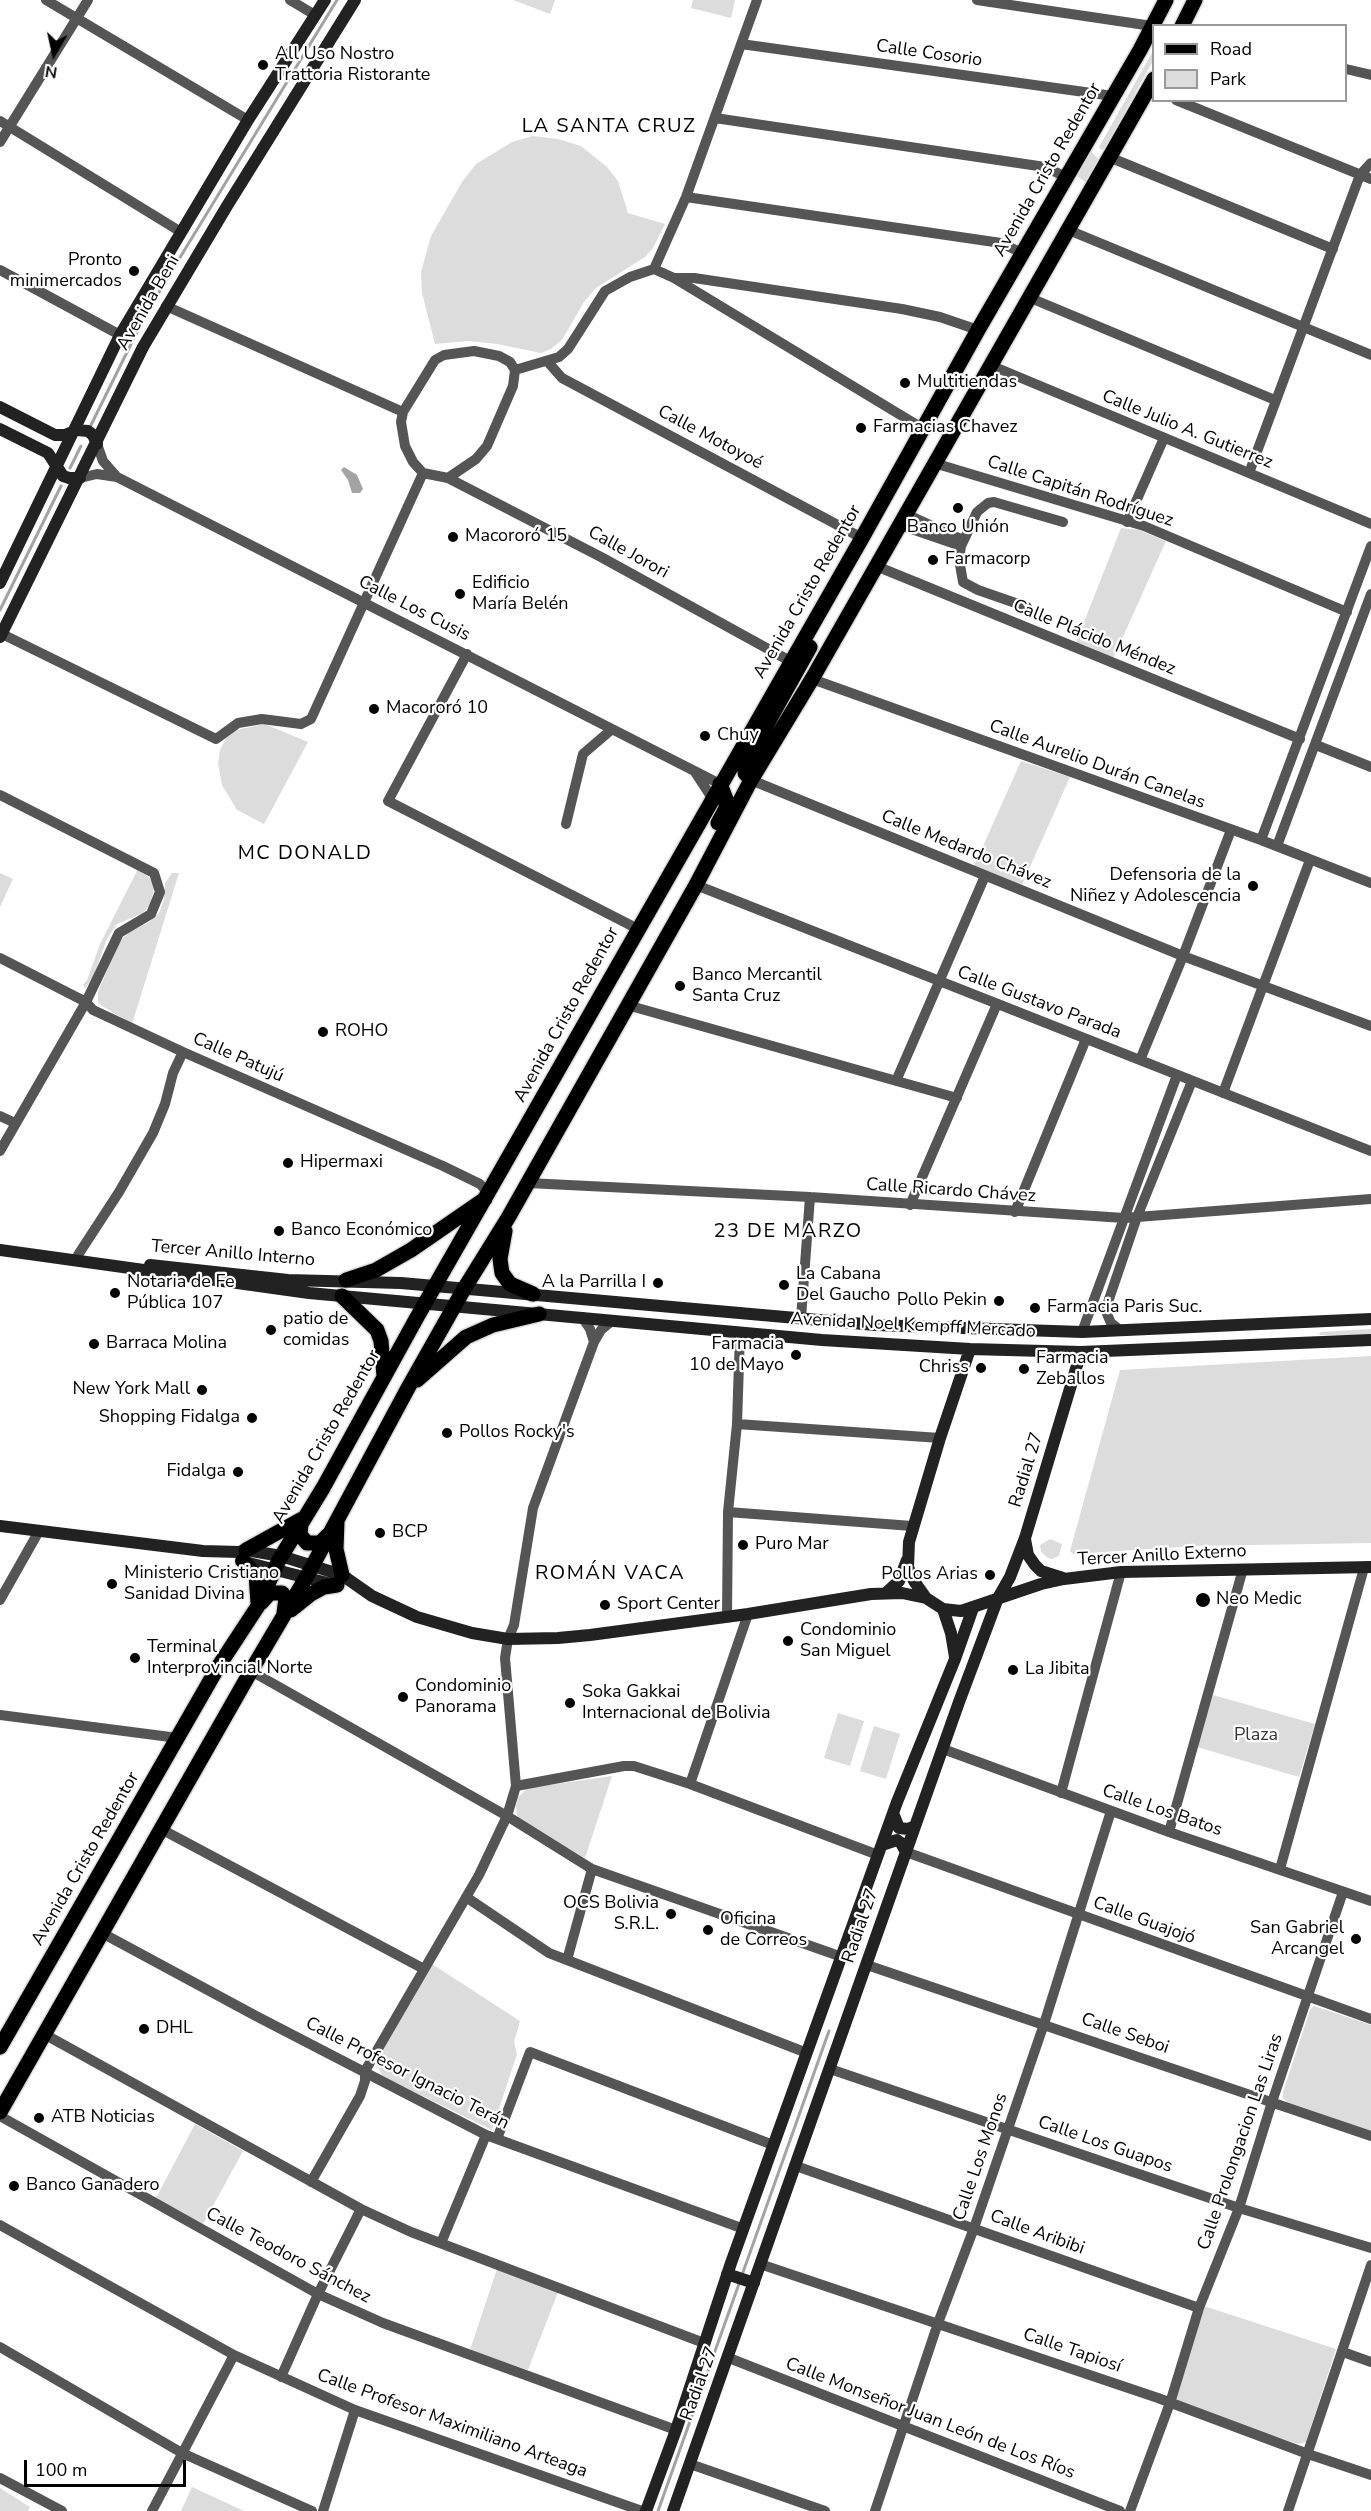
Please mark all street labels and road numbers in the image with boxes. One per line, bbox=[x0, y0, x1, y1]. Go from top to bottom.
street label: Calle Cosorio bbox=[875, 36, 983, 72]
street label: Avenida Cristo Redentor bbox=[989, 79, 1107, 261]
street label: Avenida Beni bbox=[113, 251, 185, 355]
street label: Calle Julio A. Gutierrez bbox=[1098, 386, 1276, 474]
street label: Calle Motoyoé bbox=[654, 401, 766, 475]
street label: Calle Capitán Rodríguez bbox=[984, 452, 1176, 532]
street label: Avenida Cristo Redentor bbox=[749, 501, 867, 683]
street label: Calle Jorori bbox=[584, 522, 672, 584]
street label: Calle Los Cusis bbox=[354, 572, 474, 646]
street label: Calle Plácido Méndez bbox=[1009, 595, 1179, 681]
street label: Calle Aurelio Durán Canelas bbox=[986, 716, 1208, 814]
street label: Calle Medardo Chávez bbox=[878, 806, 1054, 894]
street label: Avenida Cristo Redentor bbox=[510, 924, 624, 1106]
street label: Calle Gustavo Parada bbox=[954, 962, 1124, 1044]
street label: Calle Patujú bbox=[189, 1028, 287, 1088]
street label: Calle Ricardo Chávez bbox=[865, 1174, 1037, 1208]
street label: Tercer Anillo Interno bbox=[150, 1236, 316, 1272]
street label: Avenida Noel Kempff Mercado bbox=[790, 1309, 1036, 1343]
street label: Avenida Cristo Redentor bbox=[268, 1346, 386, 1528]
street label: Radial 27 bbox=[1005, 1430, 1049, 1510]
street label: Tercer Anillo Externo bbox=[1077, 1541, 1247, 1571]
street label: Avenida Cristo Redentor bbox=[27, 1768, 145, 1950]
street label: Calle Los Batos bbox=[1099, 1780, 1225, 1842]
street label: Radial 27 bbox=[838, 1886, 884, 1966]
street label: Calle Guajojó bbox=[1090, 1892, 1198, 1950]
street label: Calle Seboi bbox=[1078, 2009, 1172, 2059]
street label: Calle Profesor Ignacio Terán bbox=[301, 2013, 513, 2135]
street label: Calle Prolongacion Las Liras bbox=[1194, 2031, 1288, 2253]
street label: Calle Los Monos bbox=[949, 2090, 1013, 2224]
street label: Calle Los Guapos bbox=[1035, 2112, 1175, 2178]
street label: Calle Teodoro Sánchez bbox=[202, 2203, 374, 2309]
street label: Calle Aribibi bbox=[987, 2206, 1087, 2260]
street label: Calle Tapiosí bbox=[1020, 2324, 1124, 2378]
street label: Radial 27 bbox=[677, 2344, 723, 2424]
street label: Calle Monseñor Juan León de Los Ríos bbox=[782, 2354, 1078, 2484]
street label: Calle Profesor Maximiliano Arteaga bbox=[314, 2365, 590, 2483]

